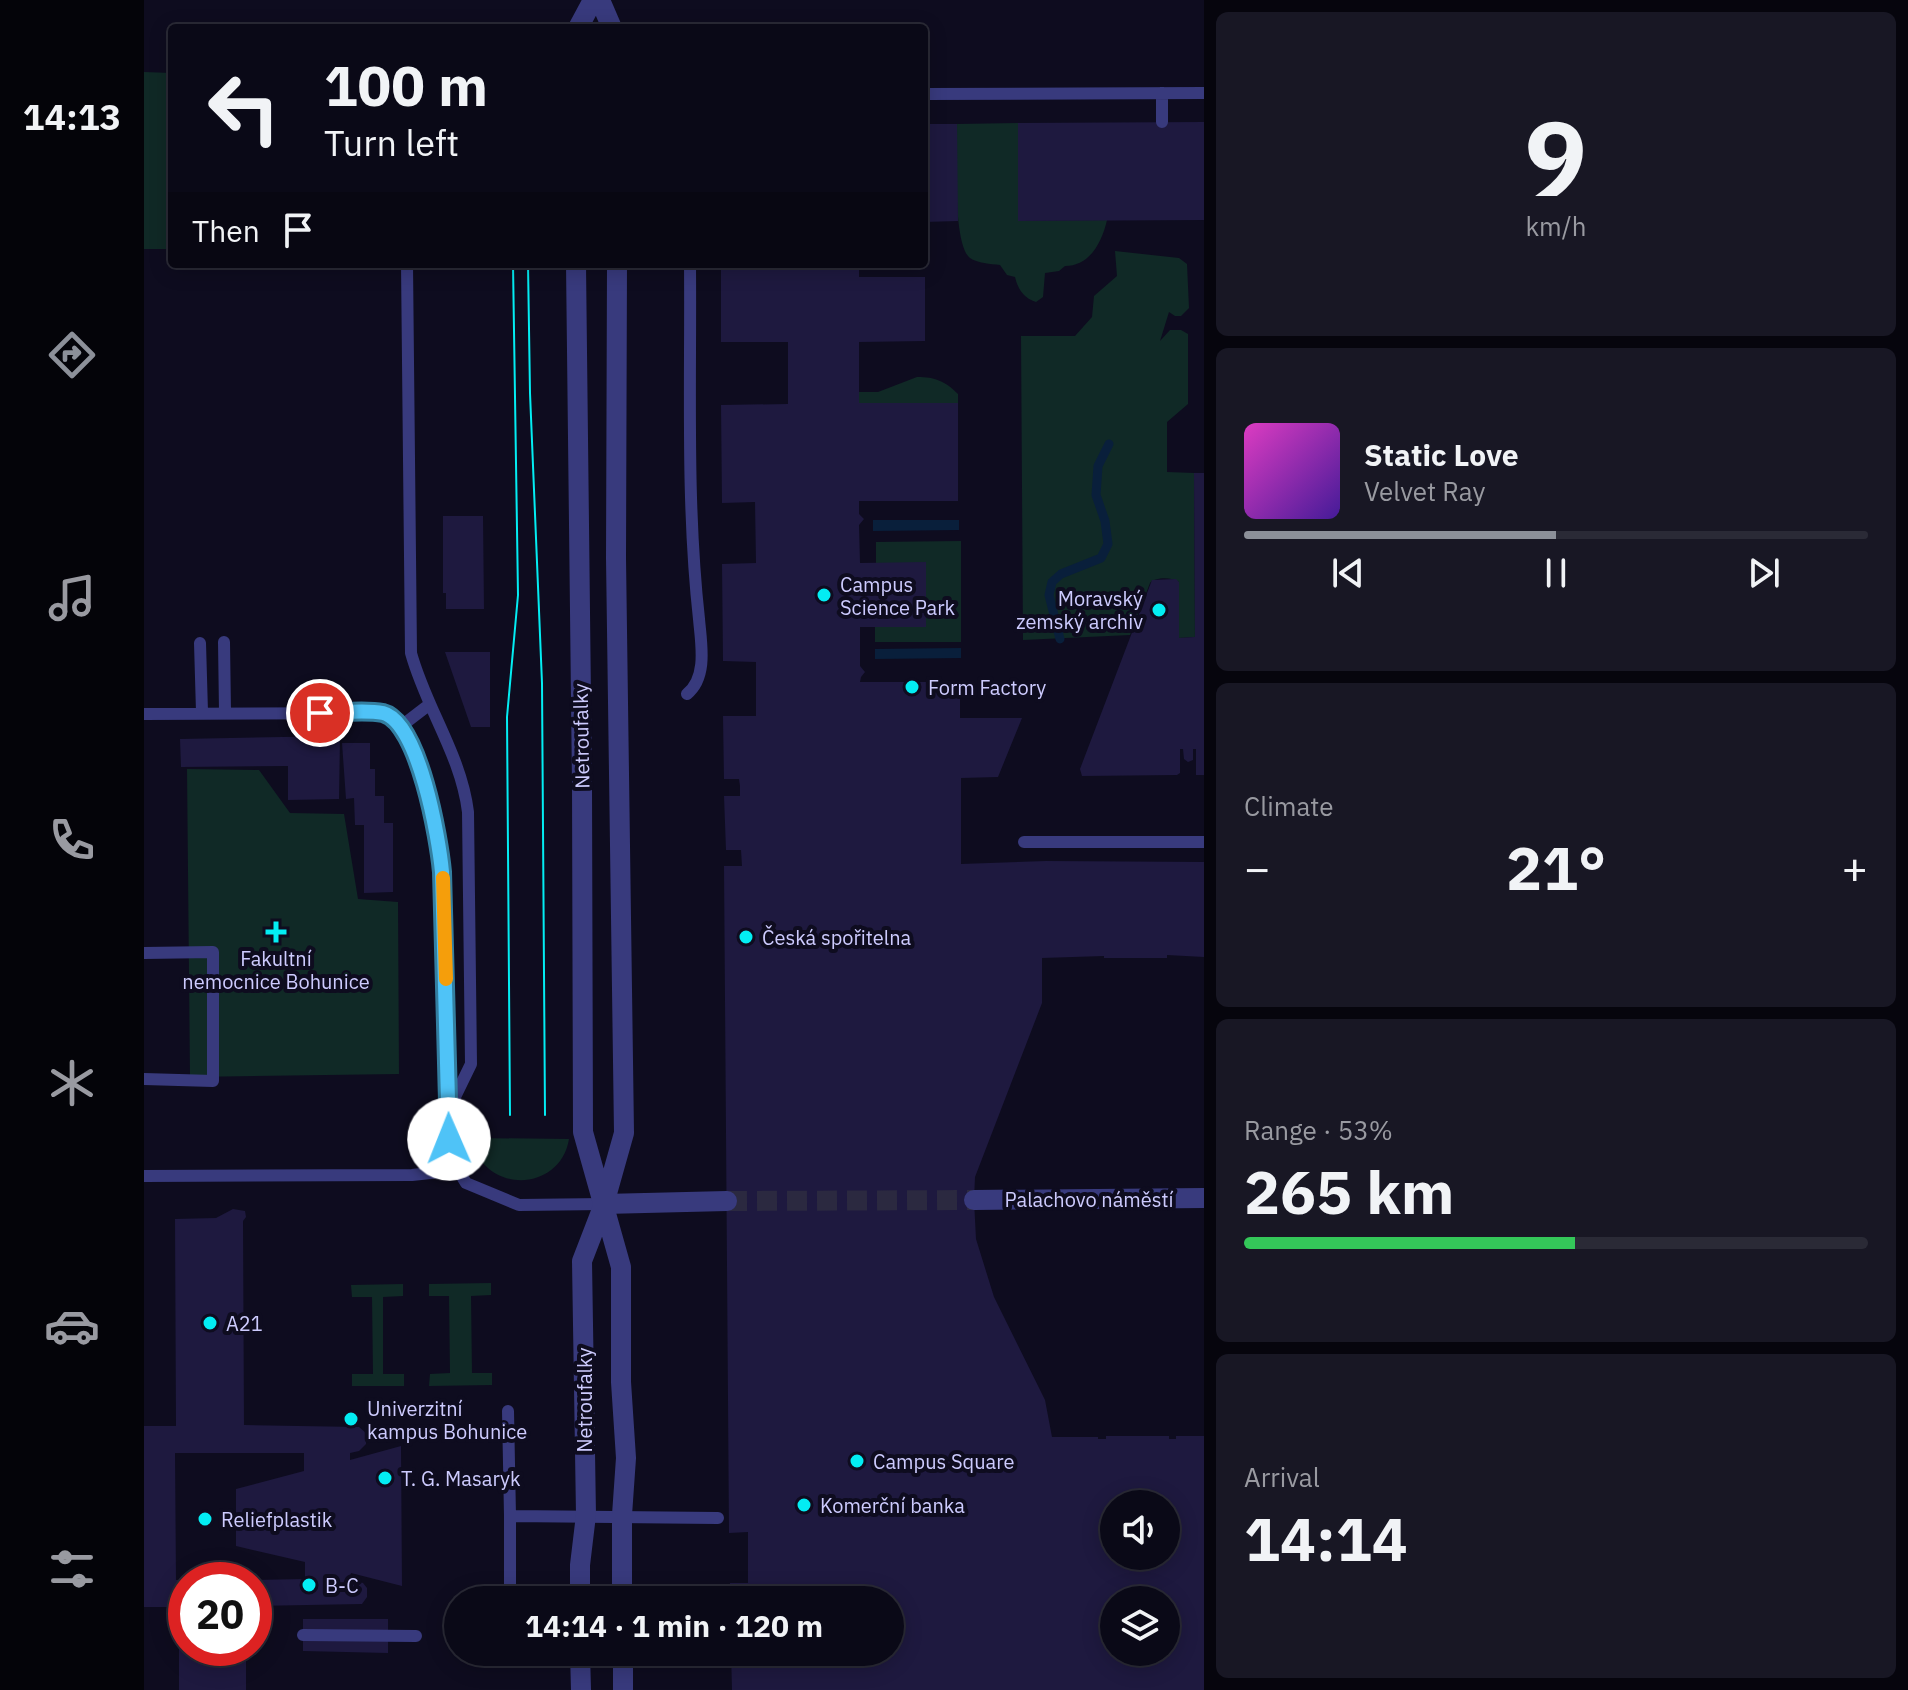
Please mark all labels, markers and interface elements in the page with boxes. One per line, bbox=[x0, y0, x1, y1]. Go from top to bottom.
text: 100 m bbox=[324, 49, 488, 121]
icon: left bbox=[192, 56, 296, 160]
text: 9 bbox=[1525, 89, 1587, 225]
text: 14:13 bbox=[23, 93, 121, 140]
text: Turn left bbox=[324, 119, 459, 166]
icon: arrive bbox=[276, 208, 320, 252]
text: km/h bbox=[1525, 209, 1587, 243]
text: Then bbox=[192, 211, 260, 250]
icon: directions bbox=[44, 327, 100, 383]
text: Static Love bbox=[1364, 435, 1519, 474]
text: Velvet Ray bbox=[1364, 474, 1485, 508]
icon: previous bbox=[1326, 551, 1370, 595]
icon: pause bbox=[1534, 551, 1578, 595]
icon: next bbox=[1742, 551, 1786, 595]
icon: music bbox=[44, 570, 100, 626]
place label: Campus Science Park bbox=[840, 571, 956, 621]
place label: Moravský zemský archiv bbox=[1016, 585, 1143, 635]
marker: Campus Science Park bbox=[815, 586, 833, 604]
marker: Moravský zemský archiv bbox=[1150, 601, 1168, 619]
place label: Form Factory bbox=[928, 674, 1046, 701]
marker: Form Factory bbox=[903, 678, 921, 696]
pin bbox=[286, 679, 354, 747]
street label: Netroufalky bbox=[567, 683, 595, 789]
icon: arrive bbox=[298, 691, 342, 735]
text: Climate bbox=[1244, 789, 1334, 823]
icon: phone bbox=[44, 812, 100, 868]
text: 21° bbox=[1506, 828, 1606, 907]
text: − bbox=[1244, 839, 1270, 896]
text: + bbox=[1842, 839, 1868, 896]
marker: Fakultní nemocnice Bohunice bbox=[265, 921, 287, 943]
place label: Česká spořitelna bbox=[762, 924, 912, 951]
marker: Česká spořitelna bbox=[737, 928, 755, 946]
place label: Fakultní nemocnice Bohunice bbox=[182, 945, 370, 995]
icon: climate bbox=[44, 1055, 100, 1111]
position arrow bbox=[407, 1097, 491, 1181]
text: Range · 53% bbox=[1244, 1113, 1393, 1147]
text: 265 km bbox=[1244, 1152, 1454, 1231]
street label: Palachovo náměstí bbox=[1005, 1186, 1173, 1213]
icon: car bbox=[44, 1298, 100, 1354]
place label: A21 bbox=[226, 1310, 263, 1337]
marker: A21 bbox=[201, 1314, 219, 1332]
street label: Netroufalky bbox=[571, 1347, 598, 1453]
place label: Univerzitní kampus Bohunice bbox=[367, 1395, 527, 1445]
marker: Univerzitní kampus Bohunice bbox=[342, 1410, 360, 1428]
place label: Campus Square bbox=[873, 1448, 1014, 1475]
marker: Campus Square bbox=[848, 1452, 866, 1470]
text: Arrival bbox=[1244, 1460, 1320, 1494]
place label: T. G. Masaryk bbox=[401, 1465, 521, 1492]
marker: T. G. Masaryk bbox=[376, 1469, 394, 1487]
map controls bbox=[1100, 1490, 1180, 1666]
button: sound bbox=[1100, 1490, 1180, 1570]
place label: Komerční banka bbox=[820, 1492, 965, 1519]
marker: Komerční banka bbox=[795, 1496, 813, 1514]
text: 14:14 bbox=[1244, 1499, 1408, 1578]
place label: Reliefplastik bbox=[221, 1506, 333, 1533]
marker: Reliefplastik bbox=[196, 1510, 214, 1528]
icon: filters bbox=[44, 1541, 100, 1597]
speed limit sign: 20 bbox=[168, 1562, 272, 1666]
place label: B-C bbox=[325, 1572, 359, 1599]
marker: B-C bbox=[300, 1576, 318, 1594]
button: layers bbox=[1100, 1586, 1180, 1666]
text: 14:14 · 1 min · 120 m bbox=[525, 1606, 823, 1645]

